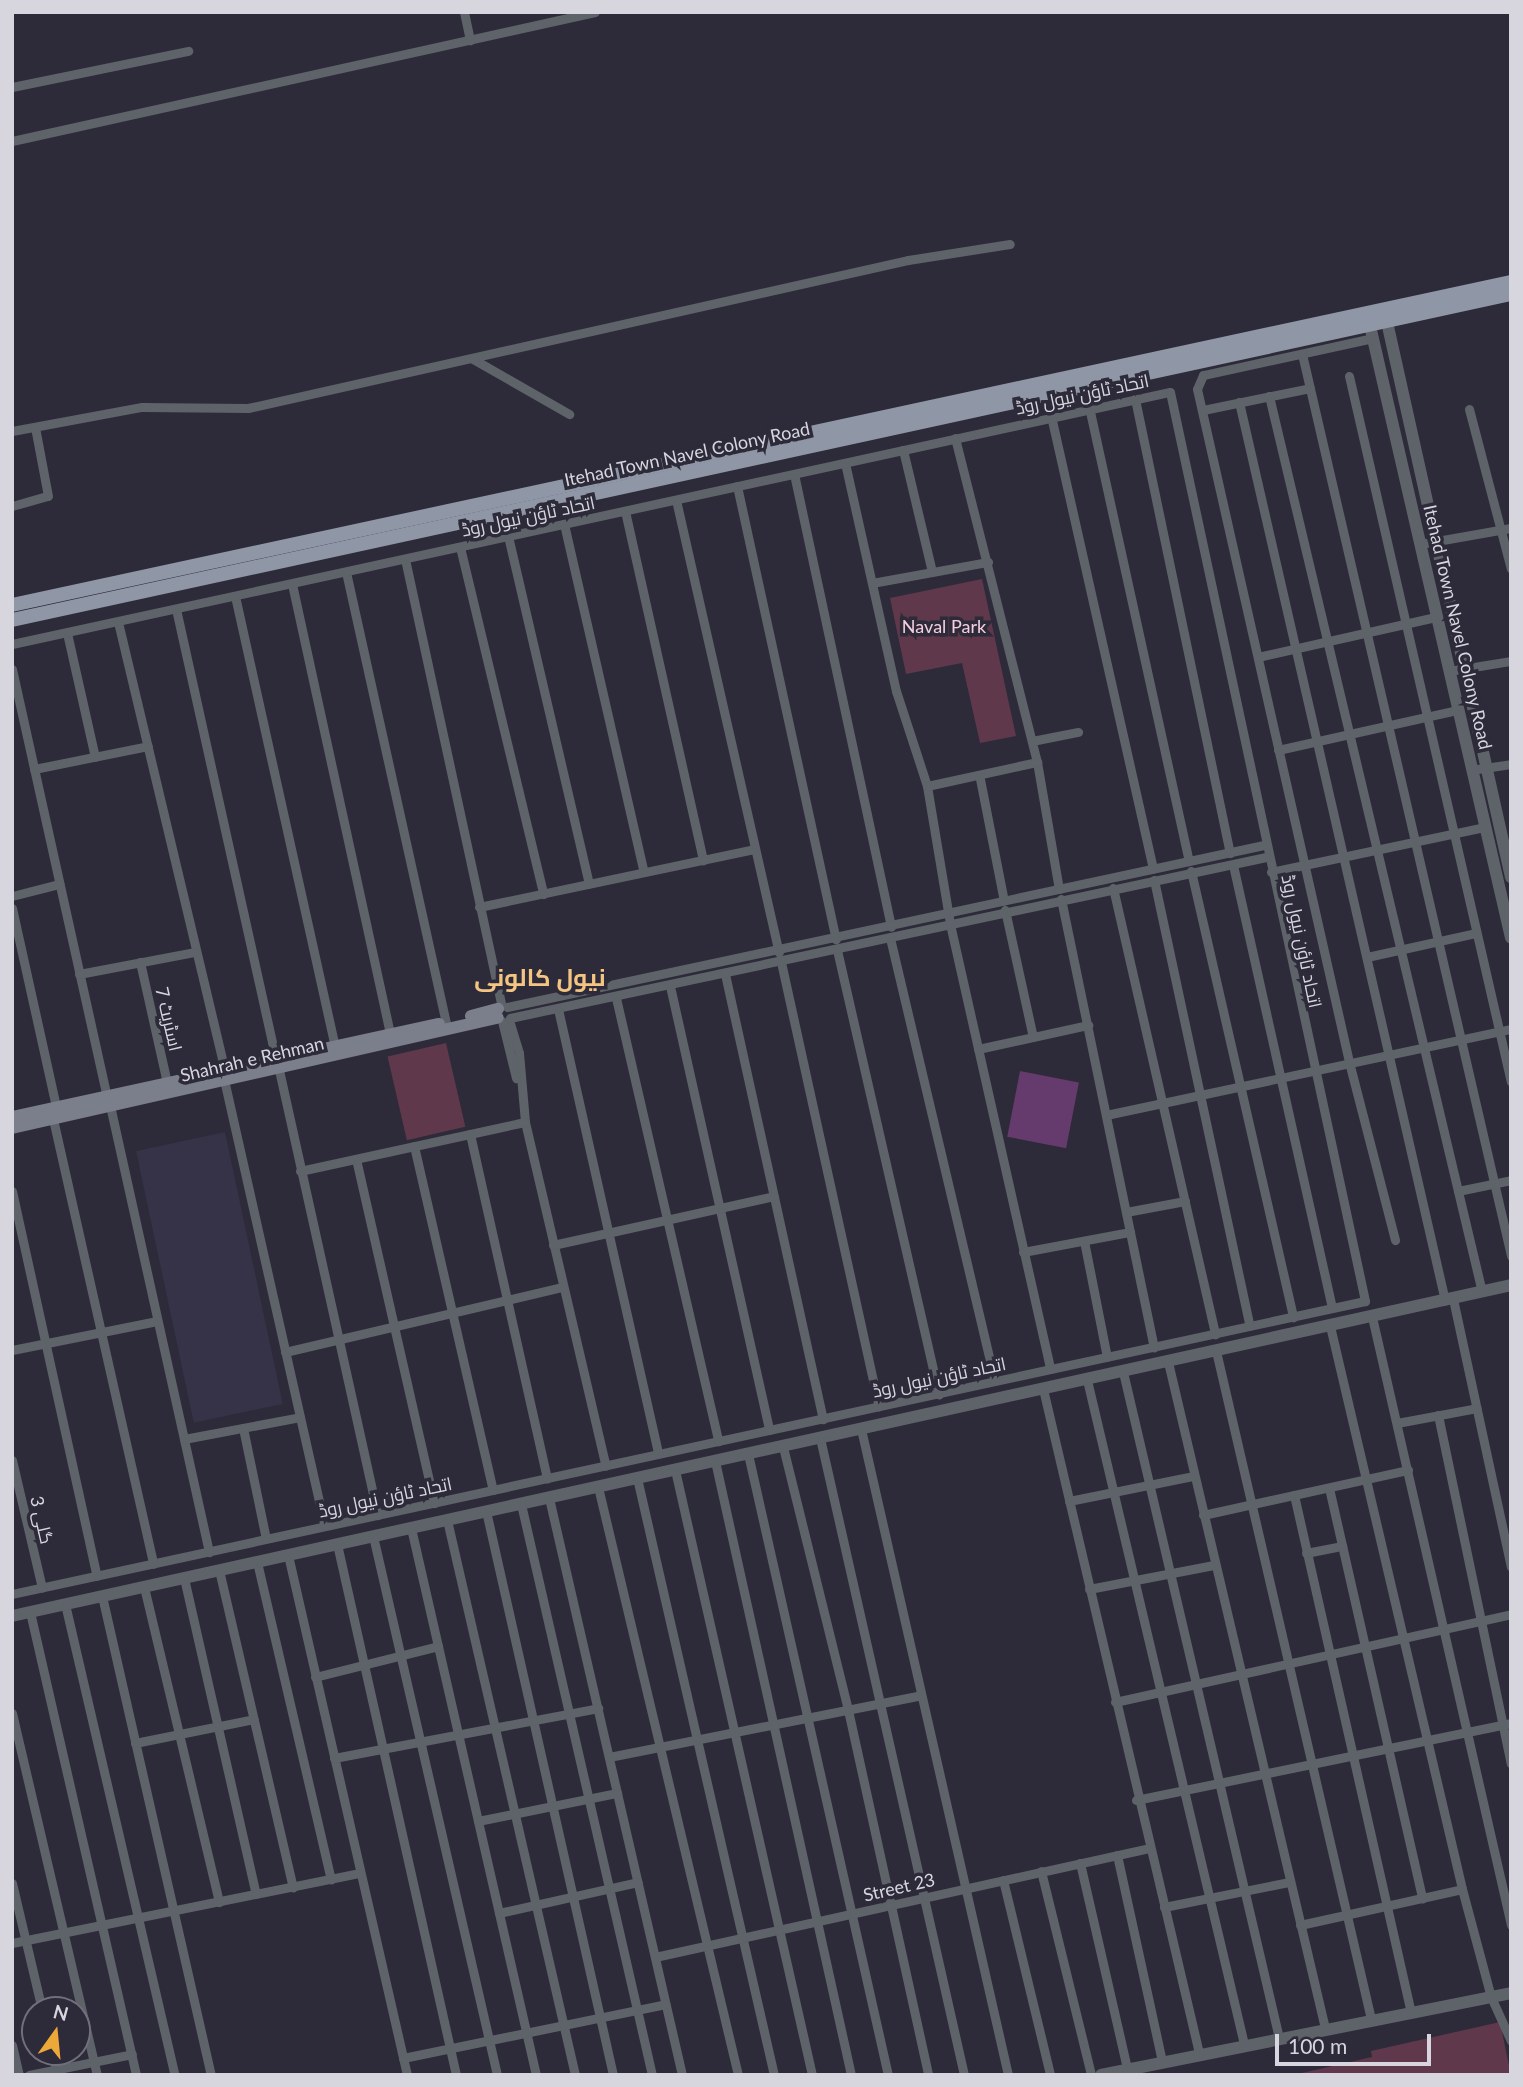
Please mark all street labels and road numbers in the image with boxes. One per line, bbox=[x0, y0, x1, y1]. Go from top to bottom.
street label: اتحاد ٹاؤن نیول روڈ bbox=[1013, 369, 1151, 419]
street label: Itehad Town Navel Colony Road bbox=[562, 417, 812, 491]
street label: اتحاد ٹاؤن نیول روڈ bbox=[459, 491, 597, 541]
street label: Itehad Town Navel Colony Road bbox=[1419, 502, 1497, 752]
street label: اتحاد ٹاؤن نیول روڈ bbox=[1277, 872, 1327, 1010]
street label: اسٹریٹ 7 bbox=[151, 985, 187, 1053]
street label: Shahrah e Rehman bbox=[178, 1032, 326, 1086]
street label: اتحاد ٹاؤن نیول روڈ bbox=[870, 1352, 1008, 1402]
street label: اتحاد ٹاؤن نیول روڈ bbox=[316, 1472, 454, 1522]
street label: گلی 3 bbox=[26, 1494, 58, 1546]
street label: Street 23 bbox=[861, 1868, 937, 1906]

